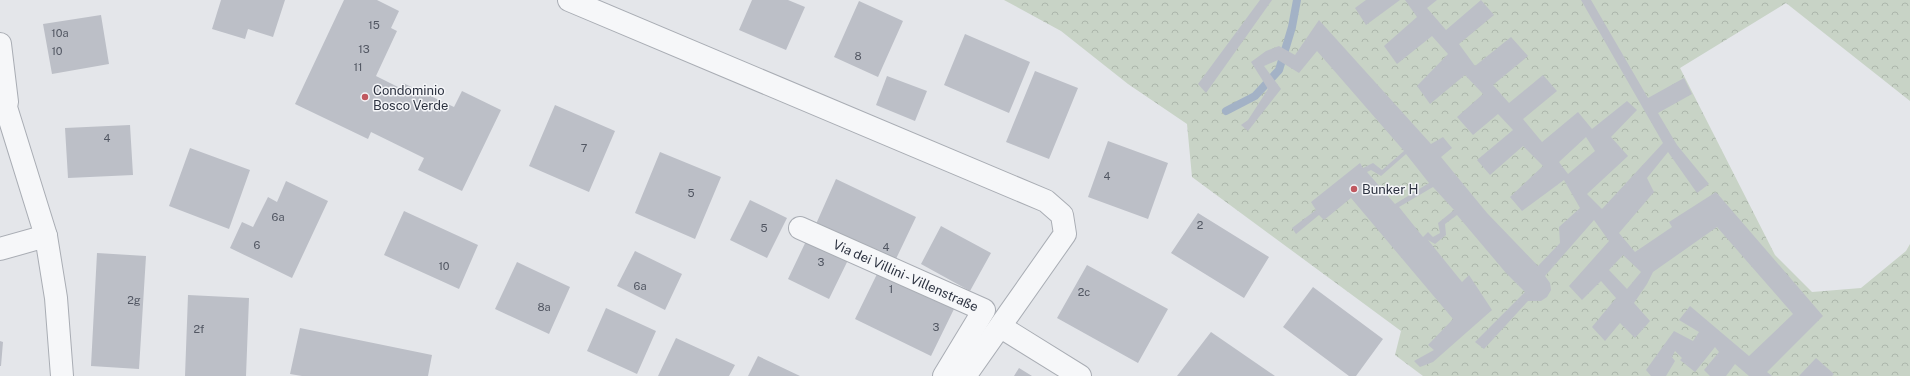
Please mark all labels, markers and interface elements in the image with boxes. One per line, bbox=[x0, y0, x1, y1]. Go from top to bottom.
house number: 15 bbox=[368, 19, 380, 31]
house number: 10a bbox=[51, 27, 69, 39]
house number: 13 bbox=[358, 43, 370, 55]
house number: 10 bbox=[51, 45, 63, 57]
house number: 8 bbox=[854, 50, 862, 62]
house number: 11 bbox=[354, 61, 362, 73]
place label: Condominio Bosco Verde bbox=[373, 83, 448, 113]
marker: Condominio Bosco Verde bbox=[360, 92, 370, 102]
house number: 4 bbox=[104, 132, 111, 144]
house number: 7 bbox=[581, 142, 588, 154]
house number: 4 bbox=[1104, 170, 1111, 182]
place label: Bunker H bbox=[1362, 182, 1418, 197]
marker: Bunker H bbox=[1349, 184, 1359, 194]
house number: 5 bbox=[687, 187, 695, 199]
house number: 6a bbox=[272, 211, 284, 223]
house number: 2 bbox=[1197, 219, 1204, 231]
house number: 5 bbox=[760, 222, 768, 234]
street label: Via dei Villini - Villenstraße bbox=[831, 236, 981, 314]
house number: 6 bbox=[254, 239, 261, 251]
house number: 4 bbox=[883, 241, 890, 253]
house number: 3 bbox=[818, 256, 825, 268]
house number: 10 bbox=[438, 260, 450, 272]
house number: 6a bbox=[634, 280, 646, 292]
house number: 1 bbox=[889, 283, 893, 295]
house number: 2c bbox=[1078, 286, 1090, 298]
house number: 2g bbox=[127, 294, 141, 306]
house number: 8a bbox=[537, 301, 551, 313]
house number: 3 bbox=[933, 321, 940, 333]
house number: 2f bbox=[194, 323, 205, 335]

